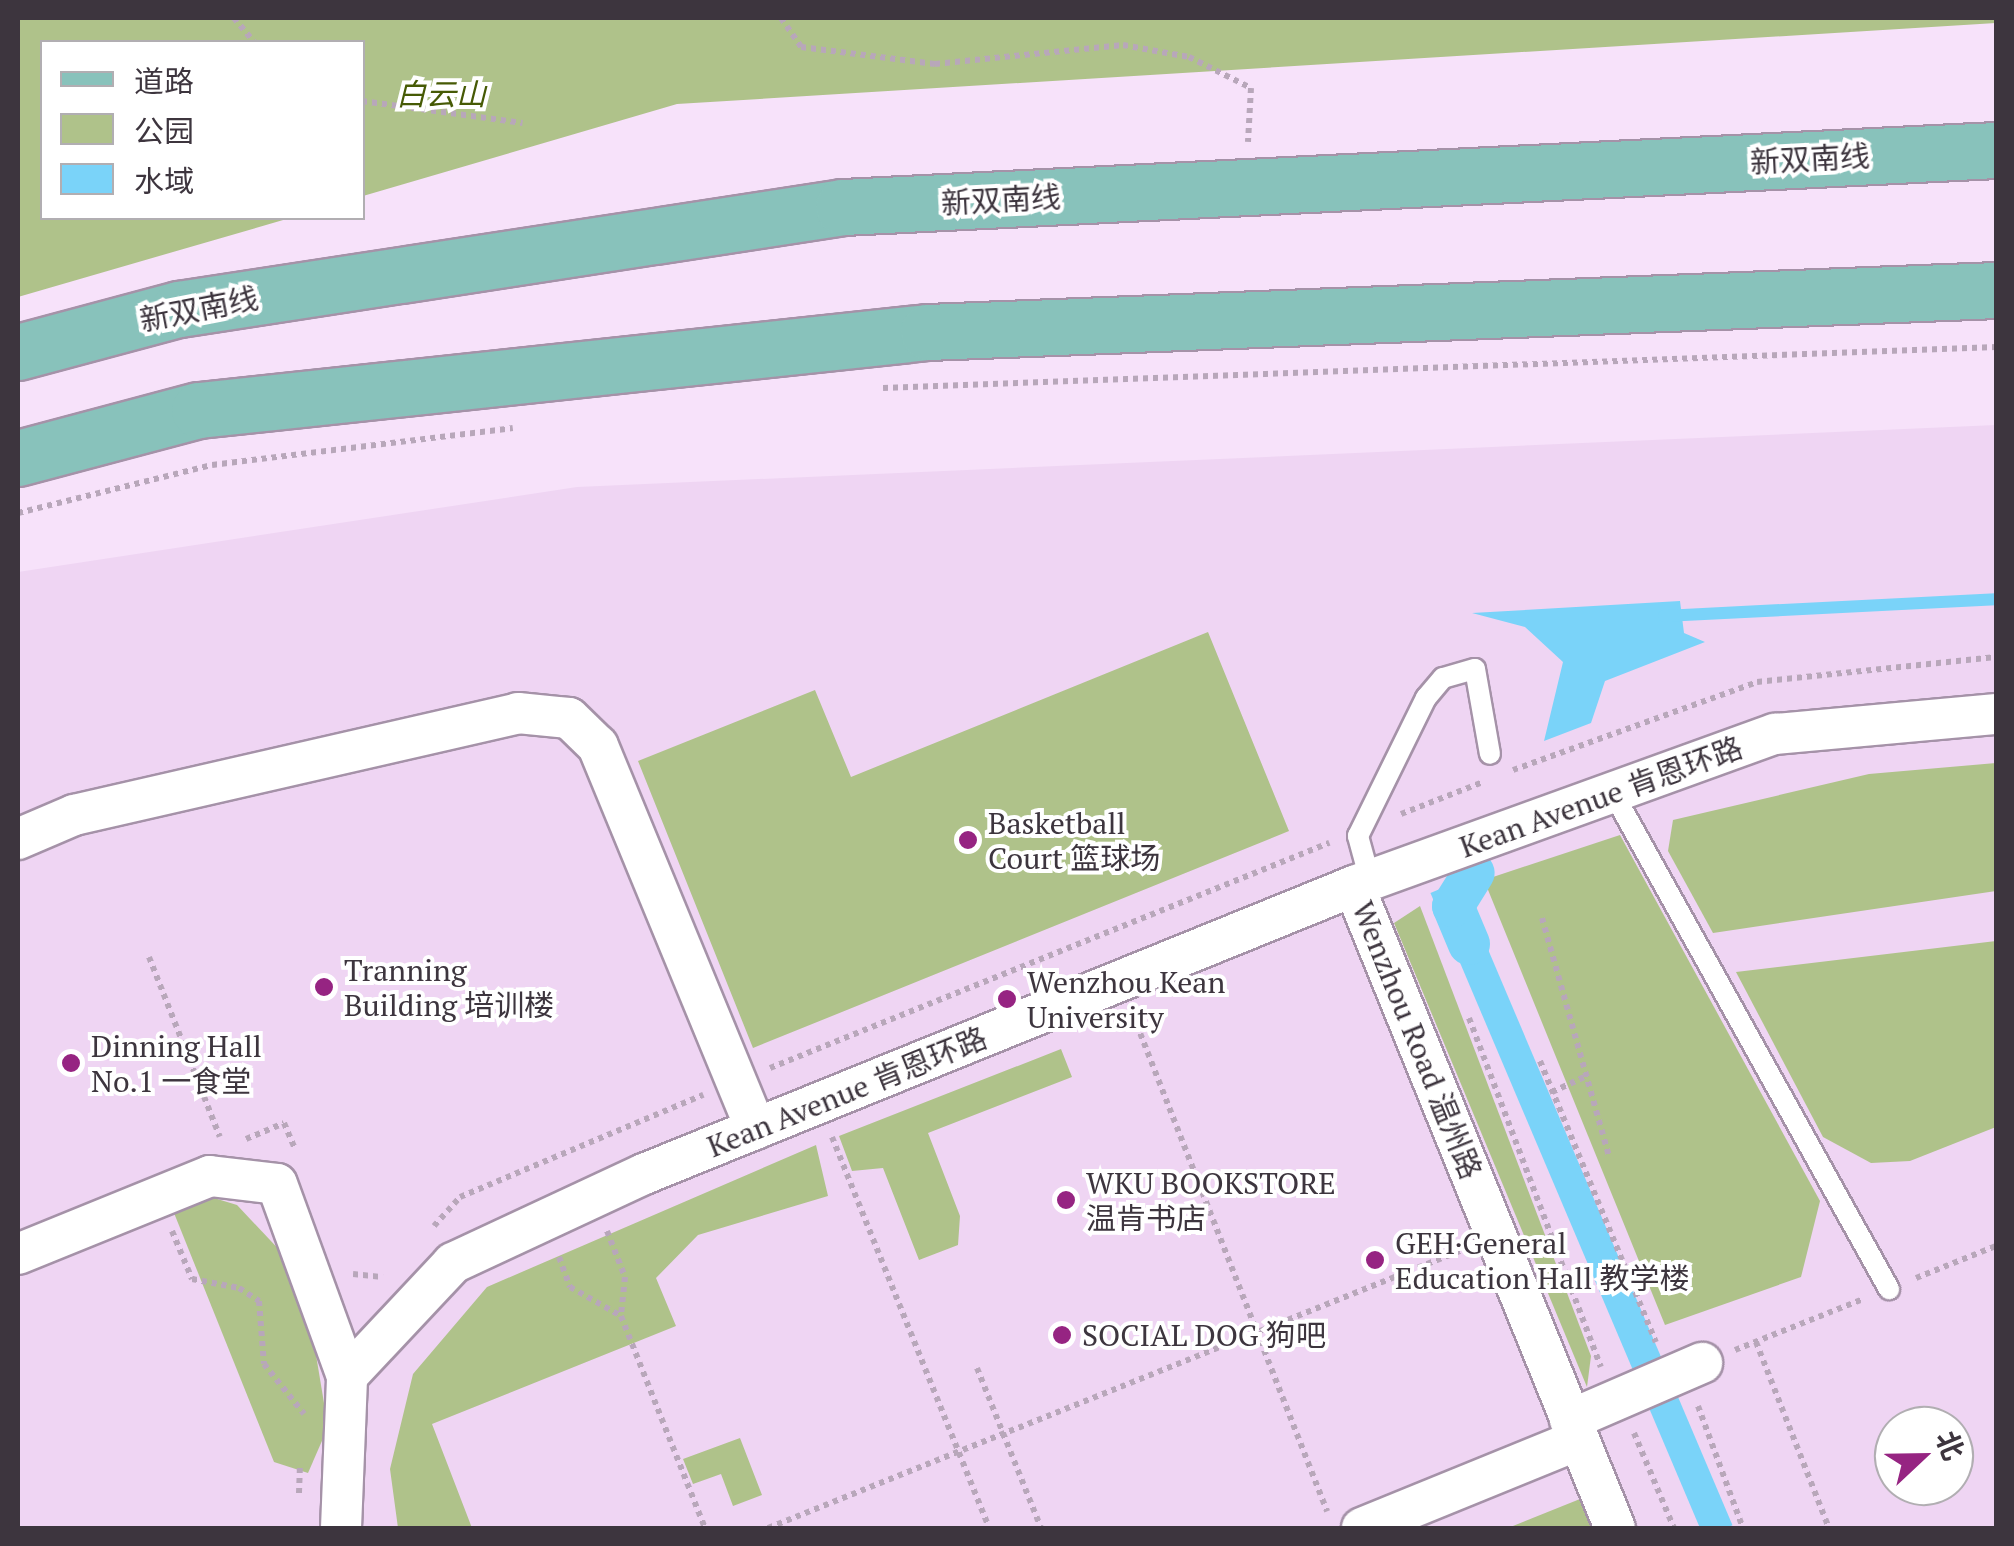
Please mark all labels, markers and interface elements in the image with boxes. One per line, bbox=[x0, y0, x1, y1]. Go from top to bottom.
legend bbox=[40, 40, 365, 220]
text: 道路 bbox=[134, 61, 194, 101]
park label: 白云山 bbox=[396, 76, 486, 112]
text: 公园 bbox=[134, 111, 194, 151]
street label: 新双南线 bbox=[1749, 138, 1871, 180]
text: 水域 bbox=[134, 161, 194, 201]
street label: 新双南线 bbox=[940, 179, 1062, 221]
street label: 新双南线 bbox=[137, 280, 261, 338]
street label: Kean Avenue 肯恩环路 bbox=[1454, 729, 1748, 865]
place label: Basketball Court 篮球场 bbox=[988, 805, 1160, 876]
marker: Basketball Court 篮球场 bbox=[957, 829, 979, 851]
street label: Wenzhou Road 温州路 bbox=[1345, 896, 1489, 1184]
place label: Tranning Building 培训楼 bbox=[344, 952, 554, 1022]
place label: Wenzhou Kean University bbox=[1027, 964, 1225, 1034]
marker: Tranning Building 培训楼 bbox=[313, 976, 335, 998]
marker: Wenzhou Kean University bbox=[996, 988, 1018, 1010]
street label: Kean Avenue 肯恩环路 bbox=[702, 1019, 992, 1165]
place label: Dinning Hall No.1 一食堂 bbox=[91, 1028, 262, 1098]
marker: Dinning Hall No.1 一食堂 bbox=[60, 1052, 82, 1074]
place label: WKU BOOKSTORE 温肯书店 bbox=[1086, 1165, 1336, 1236]
marker: WKU BOOKSTORE 温肯书店 bbox=[1055, 1189, 1077, 1211]
place label: GEH·General Education Hall 教学楼 bbox=[1395, 1225, 1690, 1296]
marker: GEH·General Education Hall 教学楼 bbox=[1364, 1249, 1386, 1271]
place label: SOCIAL DOG 狗吧 bbox=[1082, 1317, 1326, 1353]
marker: SOCIAL DOG 狗吧 bbox=[1051, 1324, 1073, 1346]
north arrow bbox=[1874, 1406, 1974, 1506]
text: 北 bbox=[1928, 1425, 1973, 1465]

